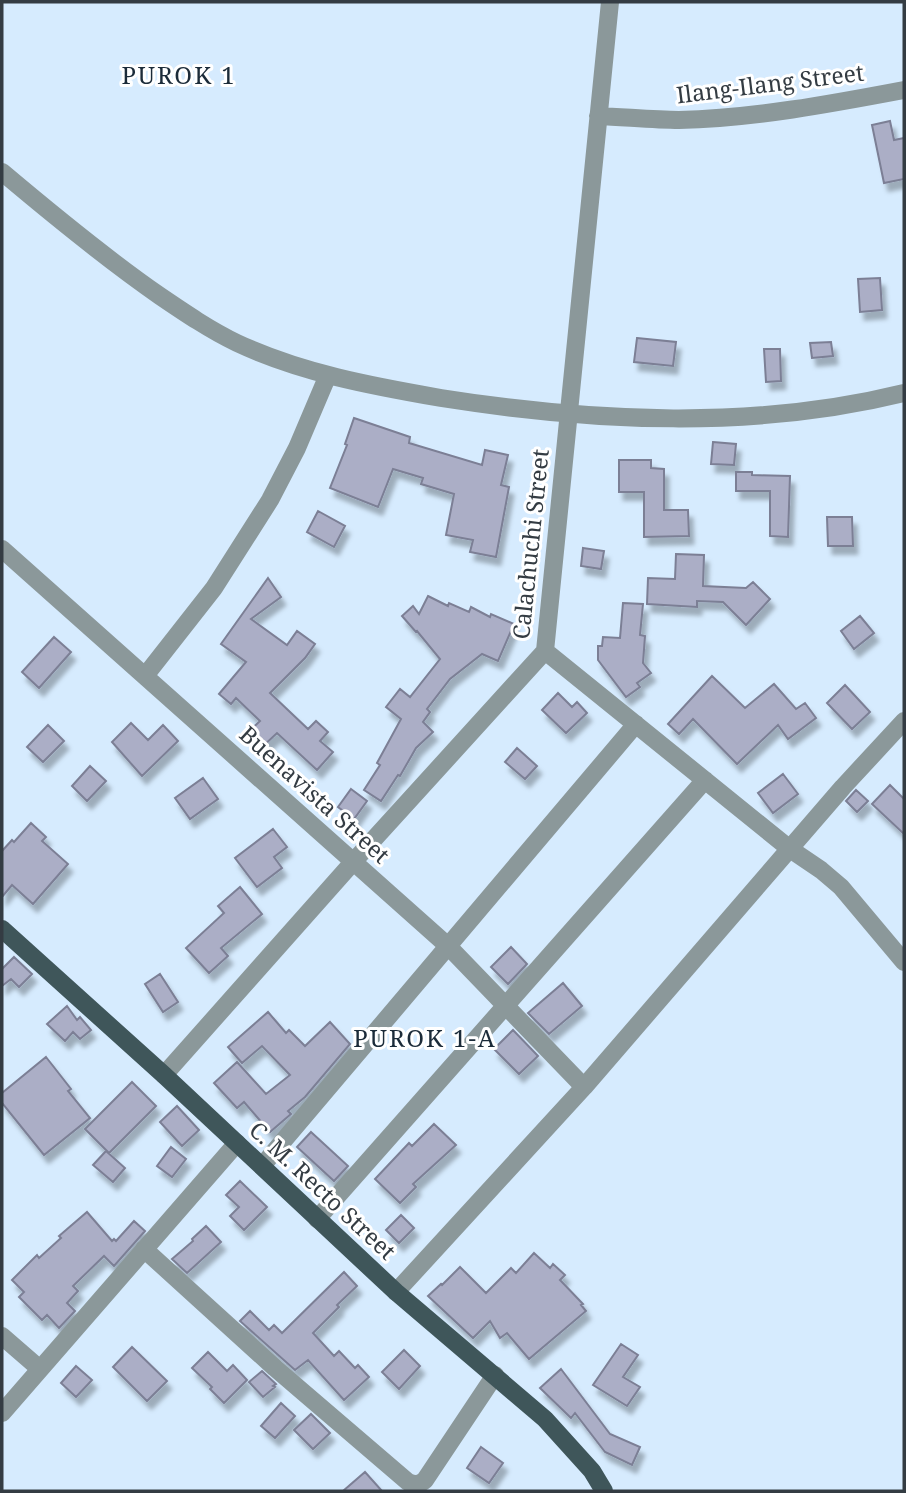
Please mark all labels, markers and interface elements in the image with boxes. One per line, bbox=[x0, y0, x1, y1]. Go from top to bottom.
street label: Ilang-Ilang Street bbox=[674, 56, 866, 110]
district label: PUROK 1 bbox=[121, 58, 237, 91]
street label: Calachuchi Street bbox=[504, 447, 556, 641]
street label: Buenavista Street bbox=[233, 718, 397, 870]
district label: PUROK 1-A bbox=[353, 1021, 497, 1054]
street label: C. M. Recto Street bbox=[243, 1114, 403, 1266]

